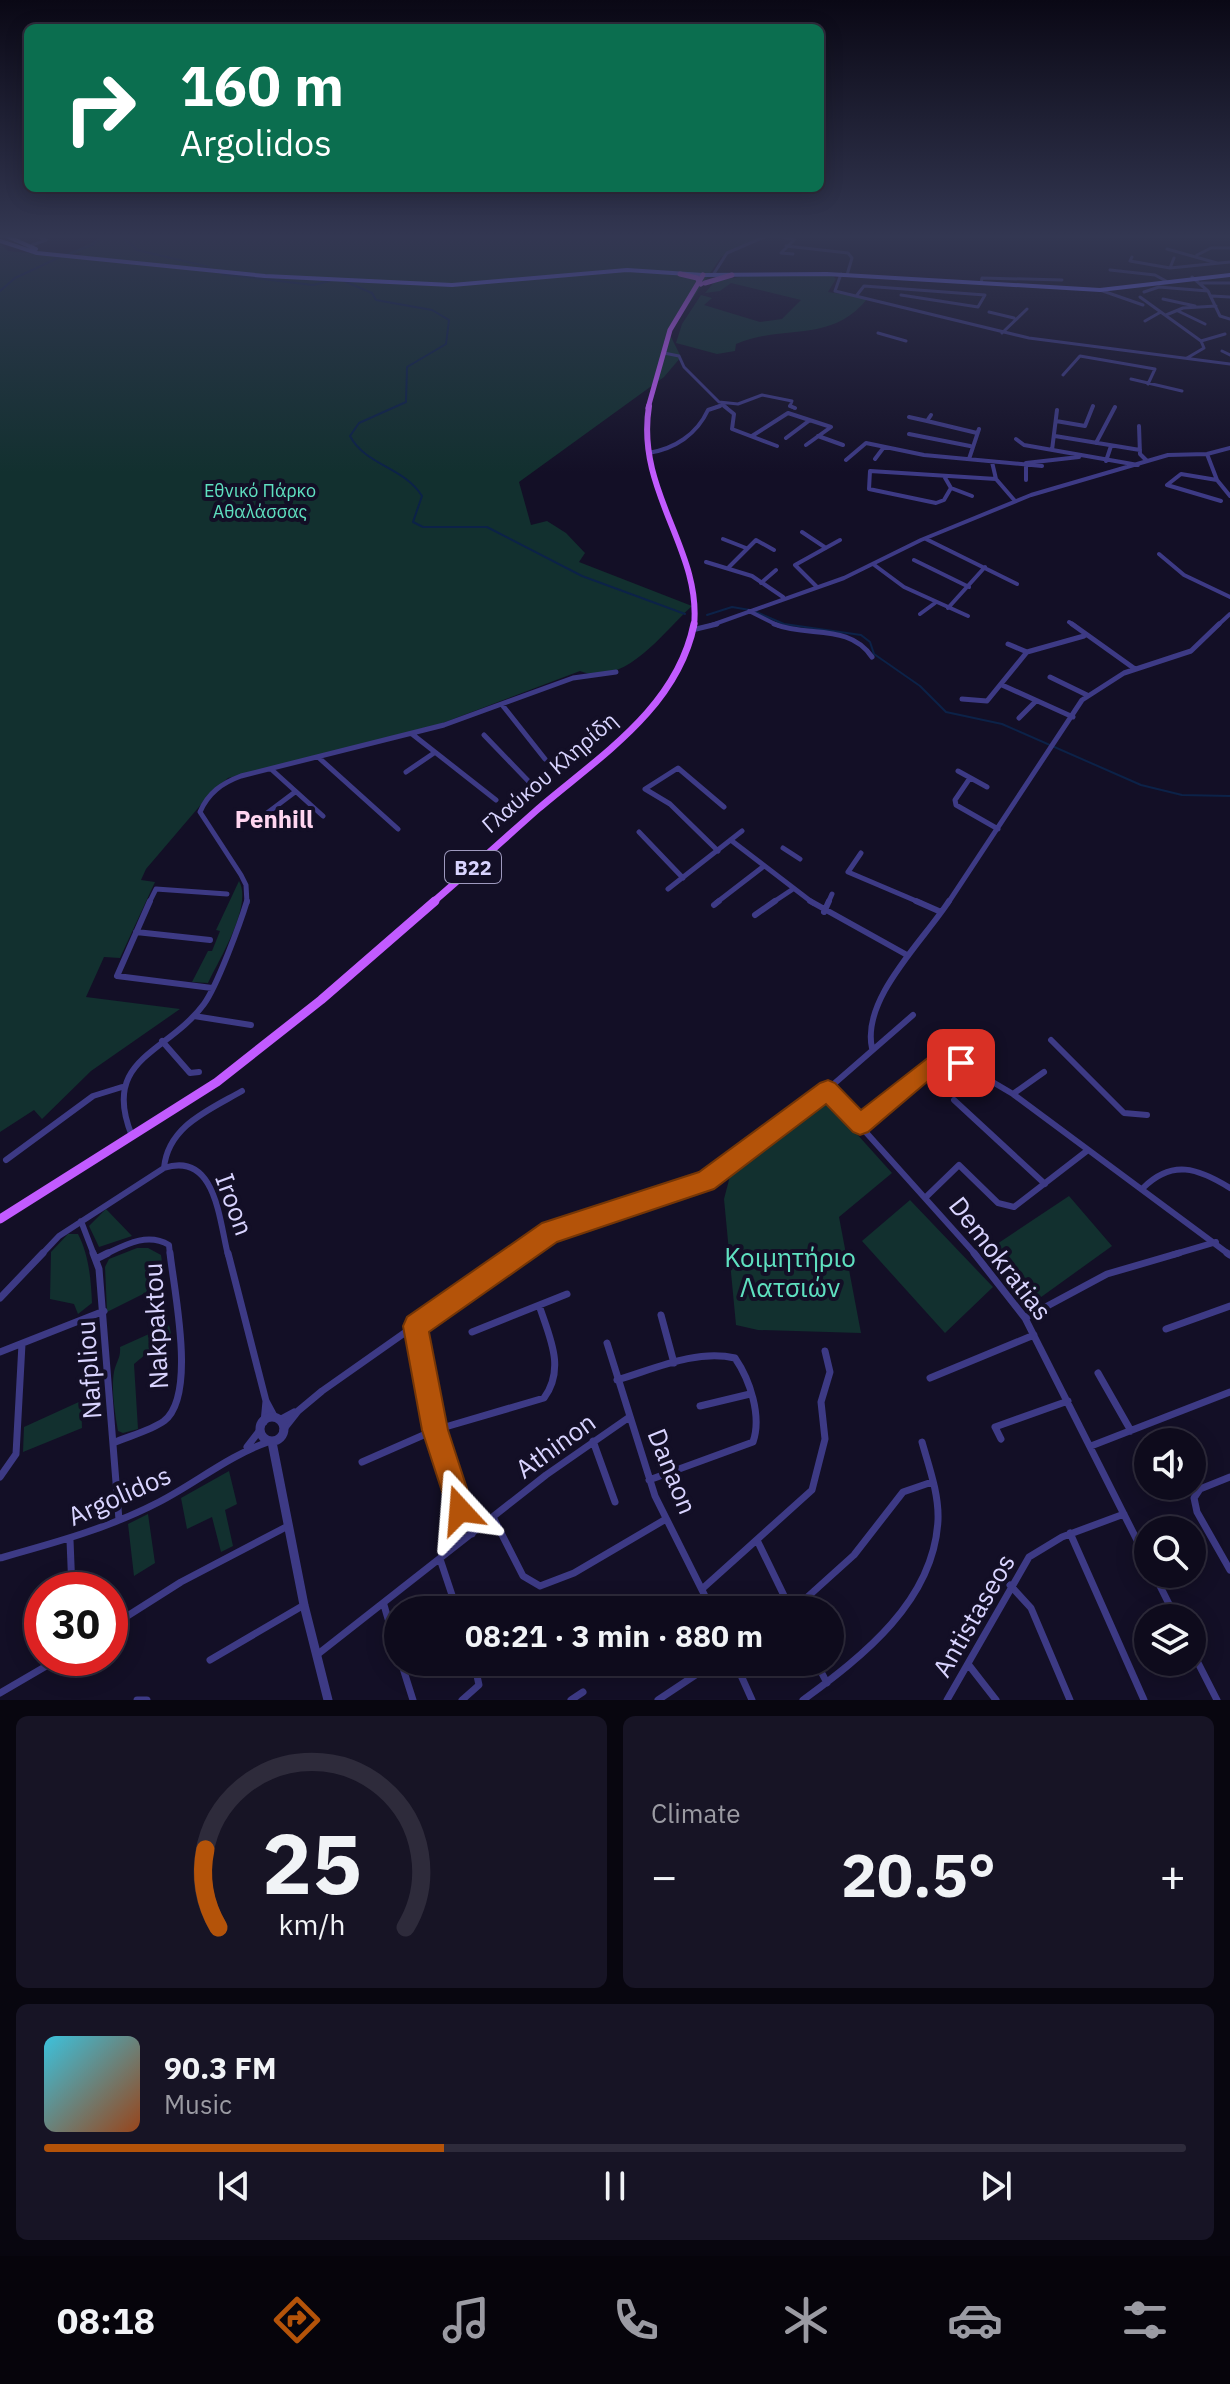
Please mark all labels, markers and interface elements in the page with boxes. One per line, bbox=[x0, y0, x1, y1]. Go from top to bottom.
text: 160 m bbox=[180, 49, 344, 121]
icon: right bbox=[48, 56, 152, 160]
text: Argolidos bbox=[180, 119, 332, 166]
park label: Εθνικό Πάρκο Αθαλάσσας bbox=[204, 479, 316, 523]
street label: Γλαύκου Κληρίδη bbox=[475, 705, 623, 839]
district label: Penhill bbox=[235, 803, 313, 835]
road number: B22 bbox=[445, 851, 501, 883]
pin bbox=[927, 1029, 995, 1097]
icon: arrive bbox=[939, 1041, 983, 1085]
street label: Iroon bbox=[208, 1168, 262, 1240]
street label: Demokratias bbox=[942, 1189, 1060, 1327]
park label: Κοιμητήριο Λατσιών bbox=[724, 1240, 856, 1304]
street label: Nakpaktou bbox=[135, 1262, 175, 1390]
street label: Nafpliou bbox=[68, 1320, 108, 1420]
street label: Athinon bbox=[508, 1404, 602, 1486]
street label: Danaon bbox=[641, 1423, 705, 1519]
map controls bbox=[1134, 1428, 1206, 1676]
button: sound bbox=[1134, 1428, 1206, 1500]
street label: Argolidos bbox=[62, 1457, 176, 1533]
position arrow bbox=[418, 1468, 502, 1552]
button: search bbox=[1134, 1516, 1206, 1588]
street label: Antistaseos bbox=[924, 1547, 1022, 1683]
speed limit sign: 30 bbox=[24, 1572, 128, 1676]
button: layers bbox=[1134, 1604, 1206, 1676]
text: 08:21 · 3 min · 880 m bbox=[465, 1616, 763, 1655]
text: Climate bbox=[651, 1796, 741, 1830]
text: 25 bbox=[262, 1809, 361, 1917]
text: 20.5° bbox=[841, 1835, 996, 1914]
text: − bbox=[651, 1847, 677, 1904]
text: + bbox=[1160, 1847, 1186, 1904]
text: km/h bbox=[278, 1906, 345, 1943]
text: 90.3 FM bbox=[164, 2048, 277, 2087]
text: Music bbox=[164, 2087, 232, 2121]
icon: previous bbox=[212, 2164, 256, 2208]
icon: pause bbox=[593, 2164, 637, 2208]
icon: next bbox=[974, 2164, 1018, 2208]
icon: directions bbox=[269, 2292, 325, 2348]
icon: music bbox=[438, 2292, 494, 2348]
icon: phone bbox=[608, 2292, 664, 2348]
icon: climate bbox=[778, 2292, 834, 2348]
icon: car bbox=[947, 2292, 1003, 2348]
icon: filters bbox=[1117, 2292, 1173, 2348]
text: 08:18 bbox=[57, 2297, 155, 2344]

